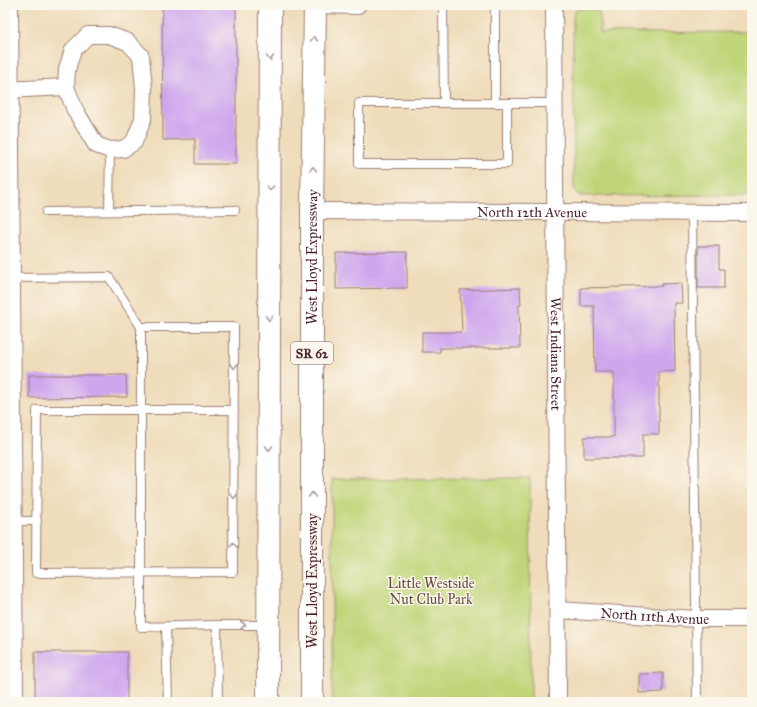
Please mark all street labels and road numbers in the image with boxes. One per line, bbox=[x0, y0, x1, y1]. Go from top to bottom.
street label: West Lloyd Expressway bbox=[304, 189, 321, 325]
street label: North 12th Avenue bbox=[477, 204, 587, 221]
street label: West Indiana Street bbox=[547, 297, 564, 411]
road number: SR 62 bbox=[291, 342, 333, 364]
street label: West Lloyd Expressway bbox=[304, 513, 321, 649]
street label: North 11th Avenue bbox=[600, 605, 709, 628]

